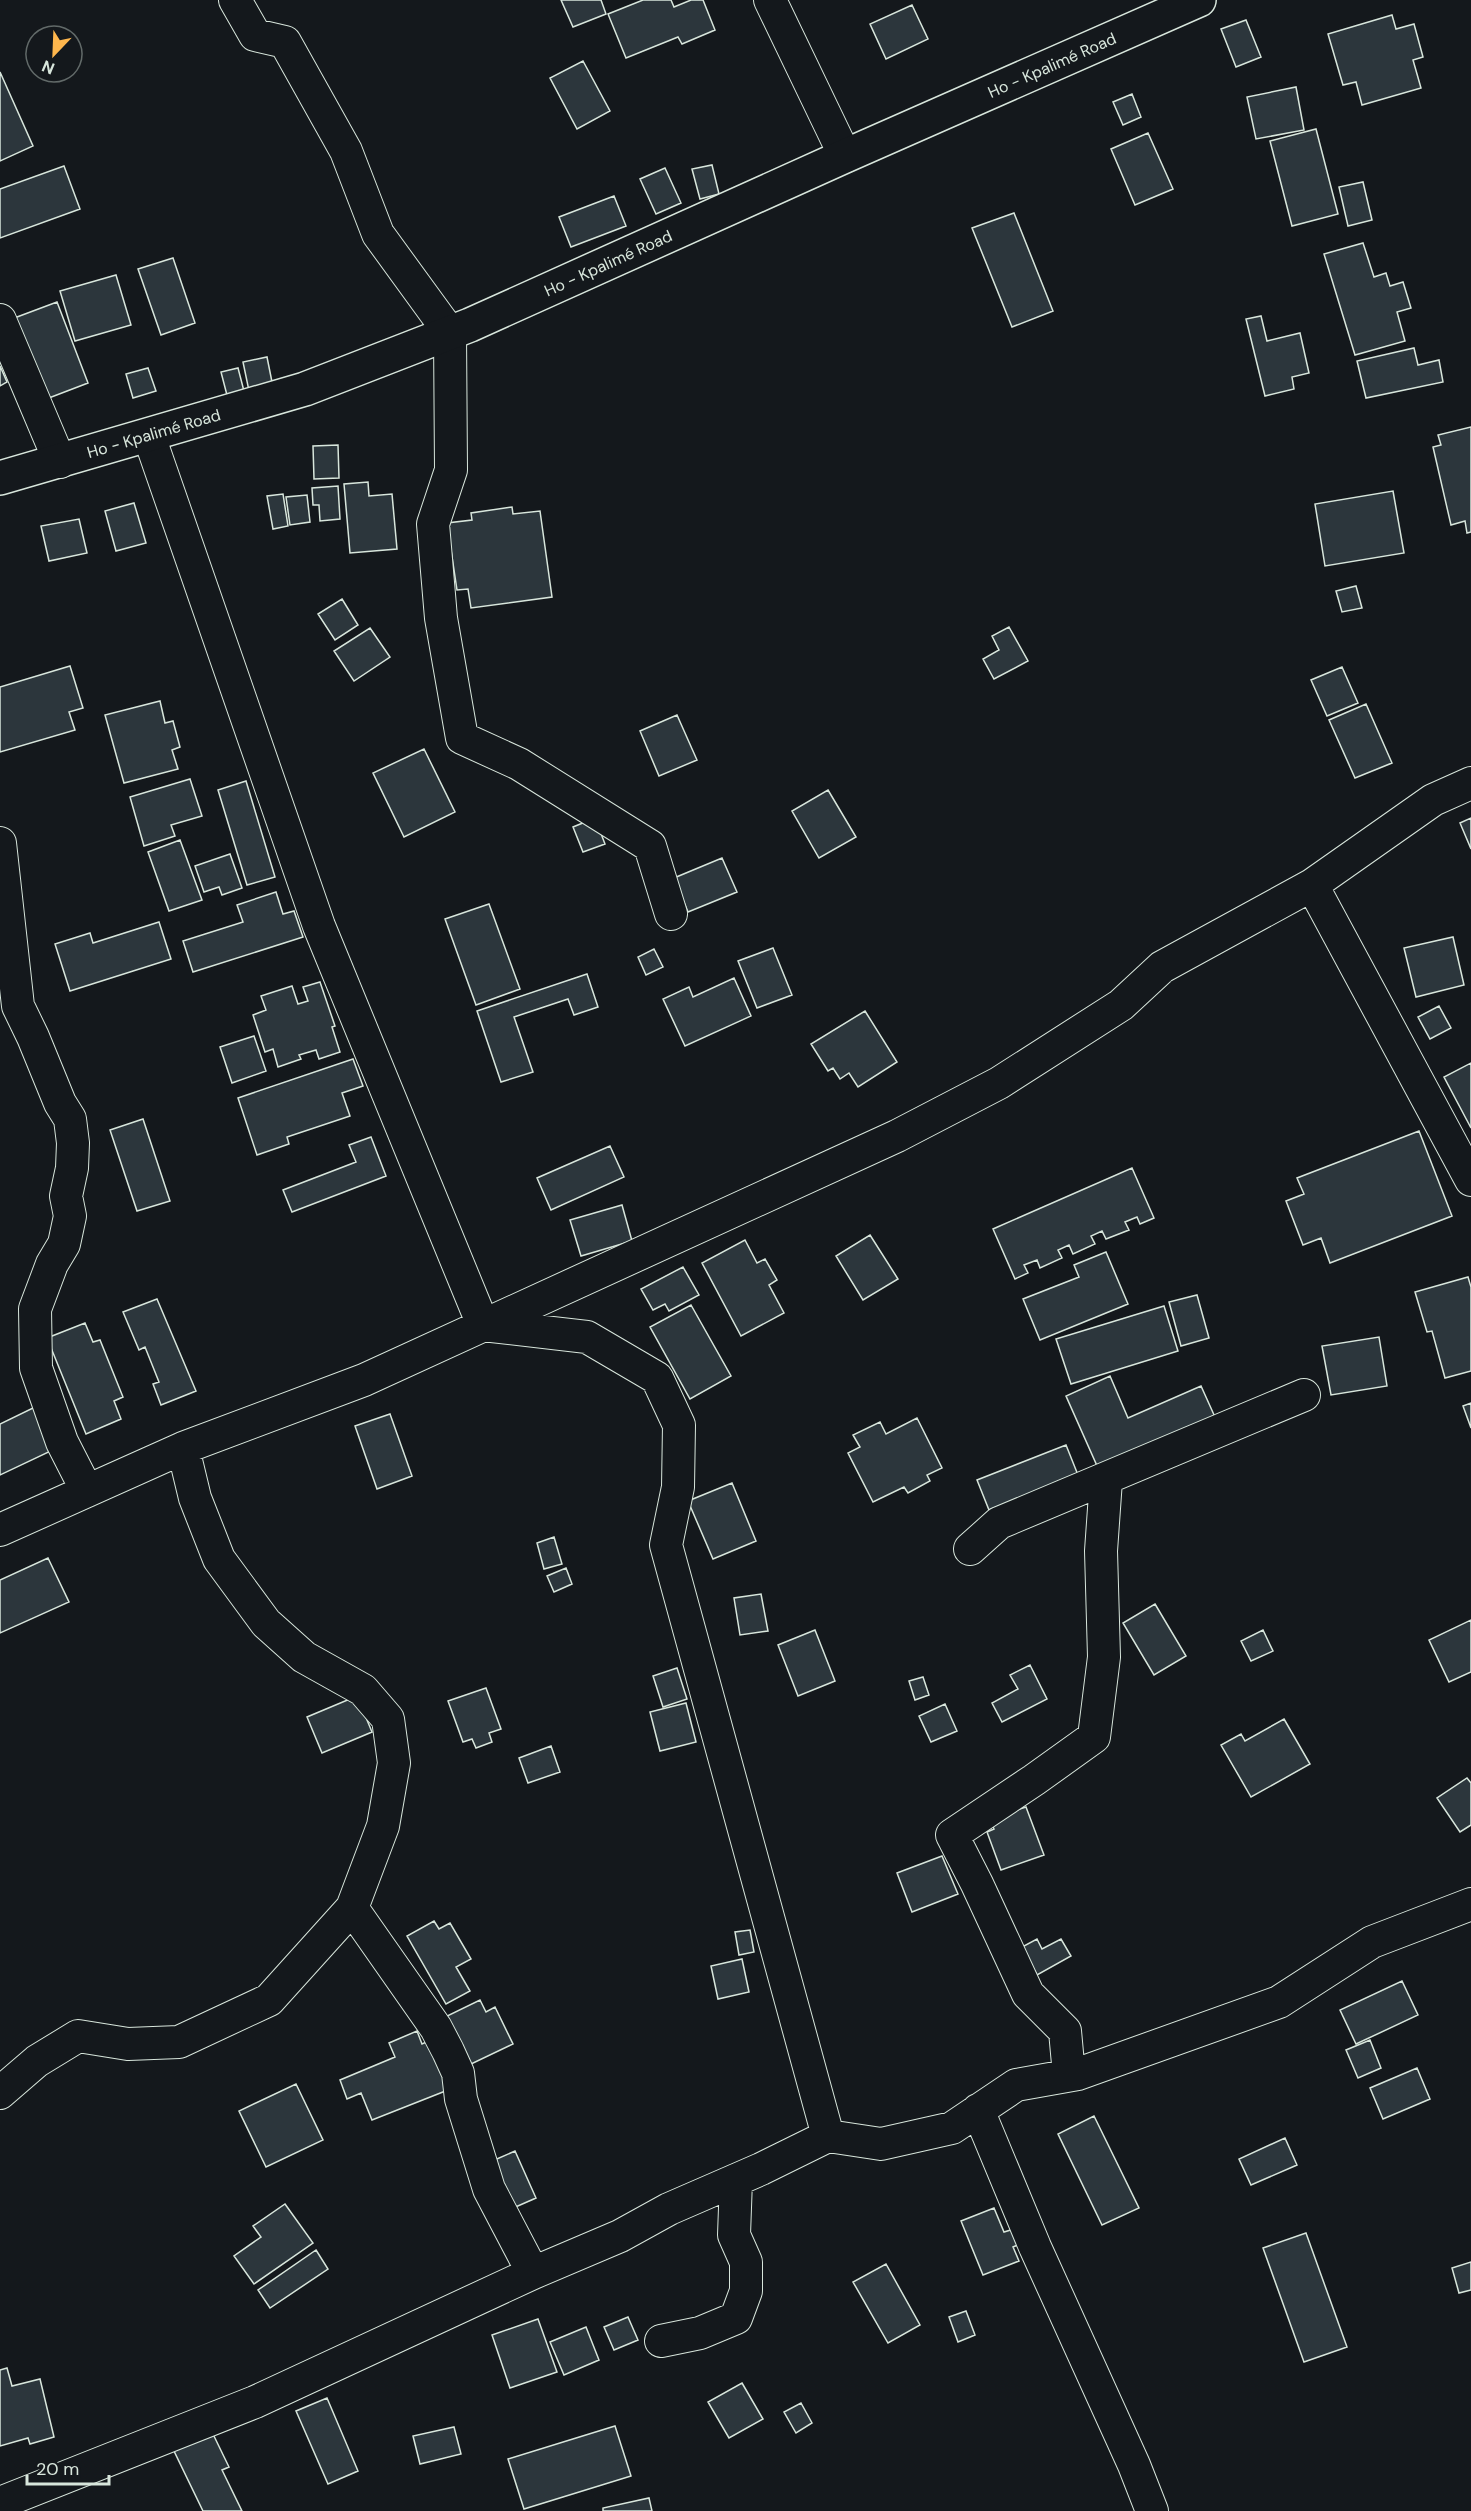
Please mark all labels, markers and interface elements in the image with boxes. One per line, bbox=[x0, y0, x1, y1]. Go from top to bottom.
north arrow bbox=[24, 24, 84, 84]
street label: Ho - Kpalimé Road bbox=[984, 27, 1119, 102]
text: N bbox=[39, 55, 58, 79]
street label: Ho - Kpalimé Road bbox=[541, 225, 675, 301]
street label: Ho - Kpalimé Road bbox=[84, 404, 223, 463]
scale bar bbox=[27, 2448, 110, 2486]
text: 20 m bbox=[36, 2457, 79, 2481]

